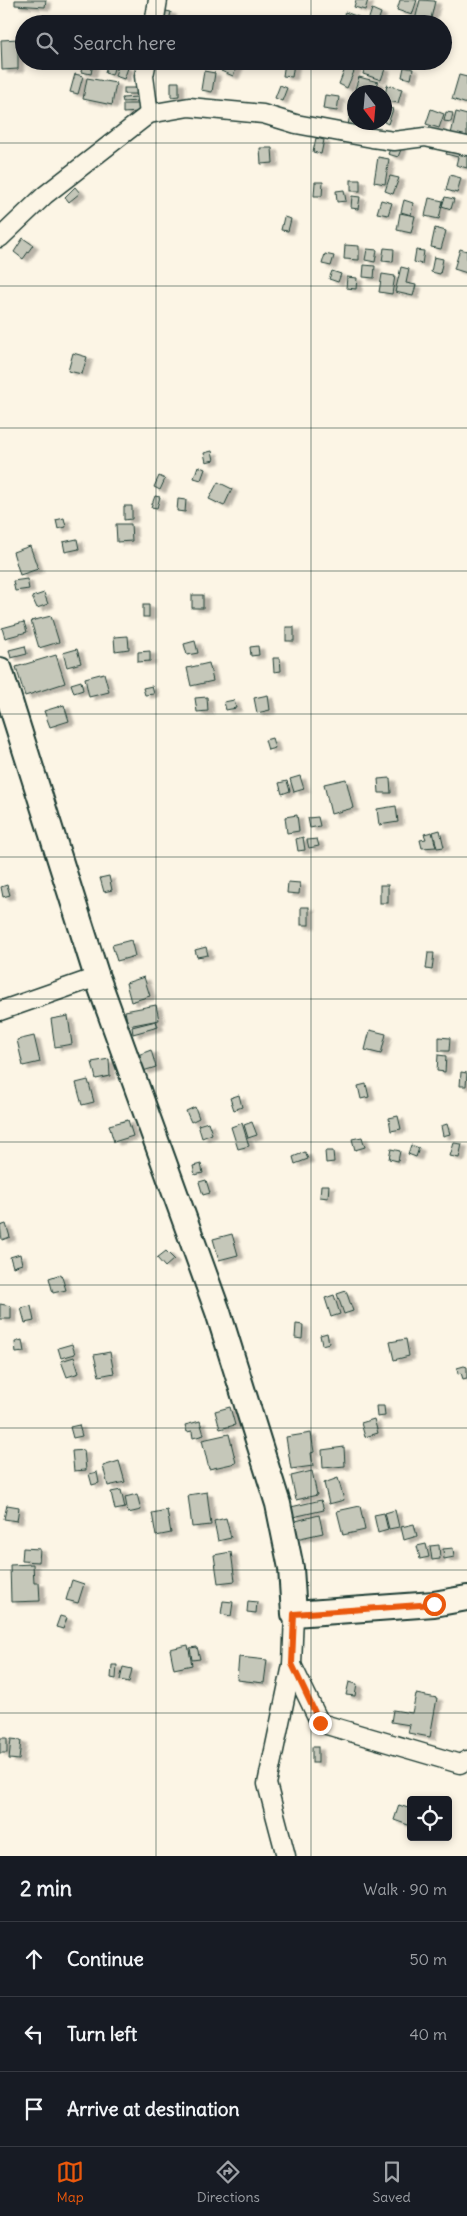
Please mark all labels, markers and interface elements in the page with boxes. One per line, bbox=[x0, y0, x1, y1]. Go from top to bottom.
search box bbox=[15, 15, 452, 70]
icon: search bbox=[33, 29, 61, 57]
text: Search here bbox=[73, 31, 176, 55]
north arrow bbox=[347, 85, 392, 130]
route start bbox=[423, 1593, 446, 1616]
route end bbox=[309, 1712, 332, 1735]
map controls bbox=[407, 1796, 452, 1841]
button: locate bbox=[407, 1796, 452, 1841]
text: 2 min bbox=[20, 1875, 72, 1902]
text: Walk · 90 m bbox=[363, 1879, 447, 1899]
icon: ahead bbox=[20, 1945, 48, 1973]
text: Continue bbox=[67, 1947, 144, 1971]
text: 50 m bbox=[409, 1949, 447, 1969]
icon: left bbox=[20, 2020, 48, 2048]
text: Turn left bbox=[67, 2022, 137, 2046]
text: 40 m bbox=[409, 2024, 447, 2044]
icon: arrive bbox=[20, 2095, 48, 2123]
text: Arrive at destination bbox=[67, 2097, 240, 2121]
tab: Map bbox=[56, 2158, 84, 2206]
tab: Directions bbox=[197, 2158, 260, 2206]
tab: Saved bbox=[372, 2158, 411, 2206]

